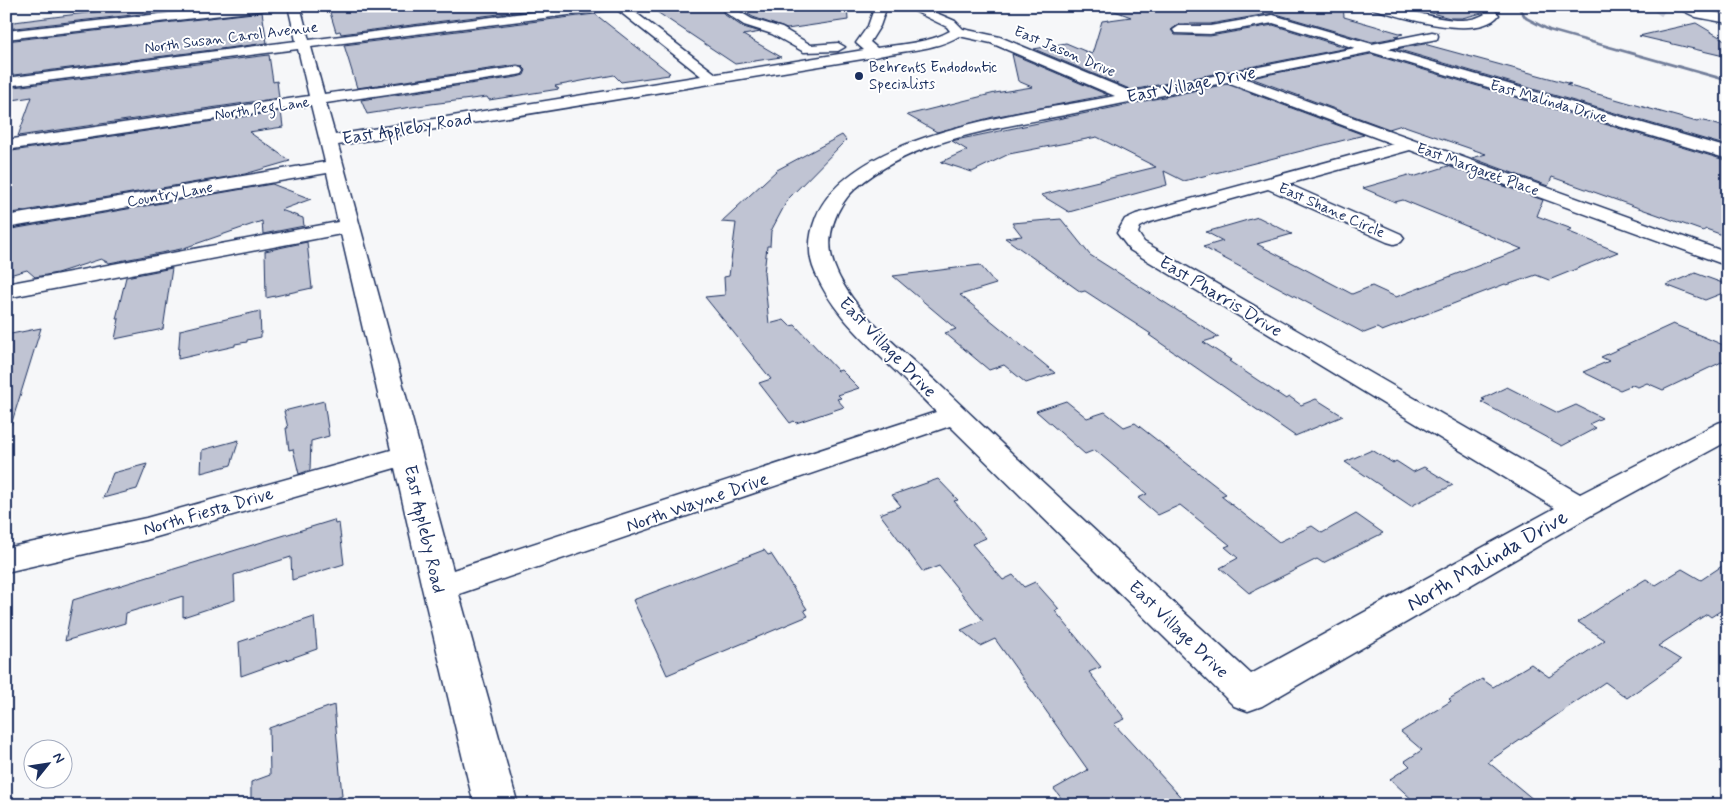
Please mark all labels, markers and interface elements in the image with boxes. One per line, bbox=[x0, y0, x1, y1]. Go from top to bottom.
street label: North Susan Carol Avenue bbox=[143, 17, 319, 59]
street label: East Jason Drive bbox=[1011, 22, 1119, 82]
place label: Behrents Endodontic Specialists bbox=[869, 58, 997, 95]
street label: East Village Drive bbox=[1125, 61, 1258, 109]
marker: Behrents Endodontic Specialists bbox=[853, 70, 865, 82]
street label: East Malinda Drive bbox=[1487, 76, 1610, 128]
street label: North Peg Lane bbox=[213, 92, 311, 127]
street label: East Appleby Road bbox=[341, 107, 474, 152]
street label: East Margaret Place bbox=[1413, 138, 1542, 202]
street label: Country Lane bbox=[126, 178, 215, 212]
street label: East Shane Circle bbox=[1275, 178, 1388, 243]
street label: East Pharris Drive bbox=[1154, 251, 1287, 343]
street label: East Village Drive bbox=[833, 292, 941, 403]
street label: East Appleby Road bbox=[397, 463, 450, 596]
street label: North Wayne Drive bbox=[623, 467, 772, 539]
street label: North Fiesta Drive bbox=[140, 482, 276, 542]
street label: North Malinda Drive bbox=[1402, 503, 1573, 618]
street label: East Village Drive bbox=[1123, 576, 1234, 684]
north arrow bbox=[22, 738, 72, 788]
text: N bbox=[48, 749, 69, 767]

